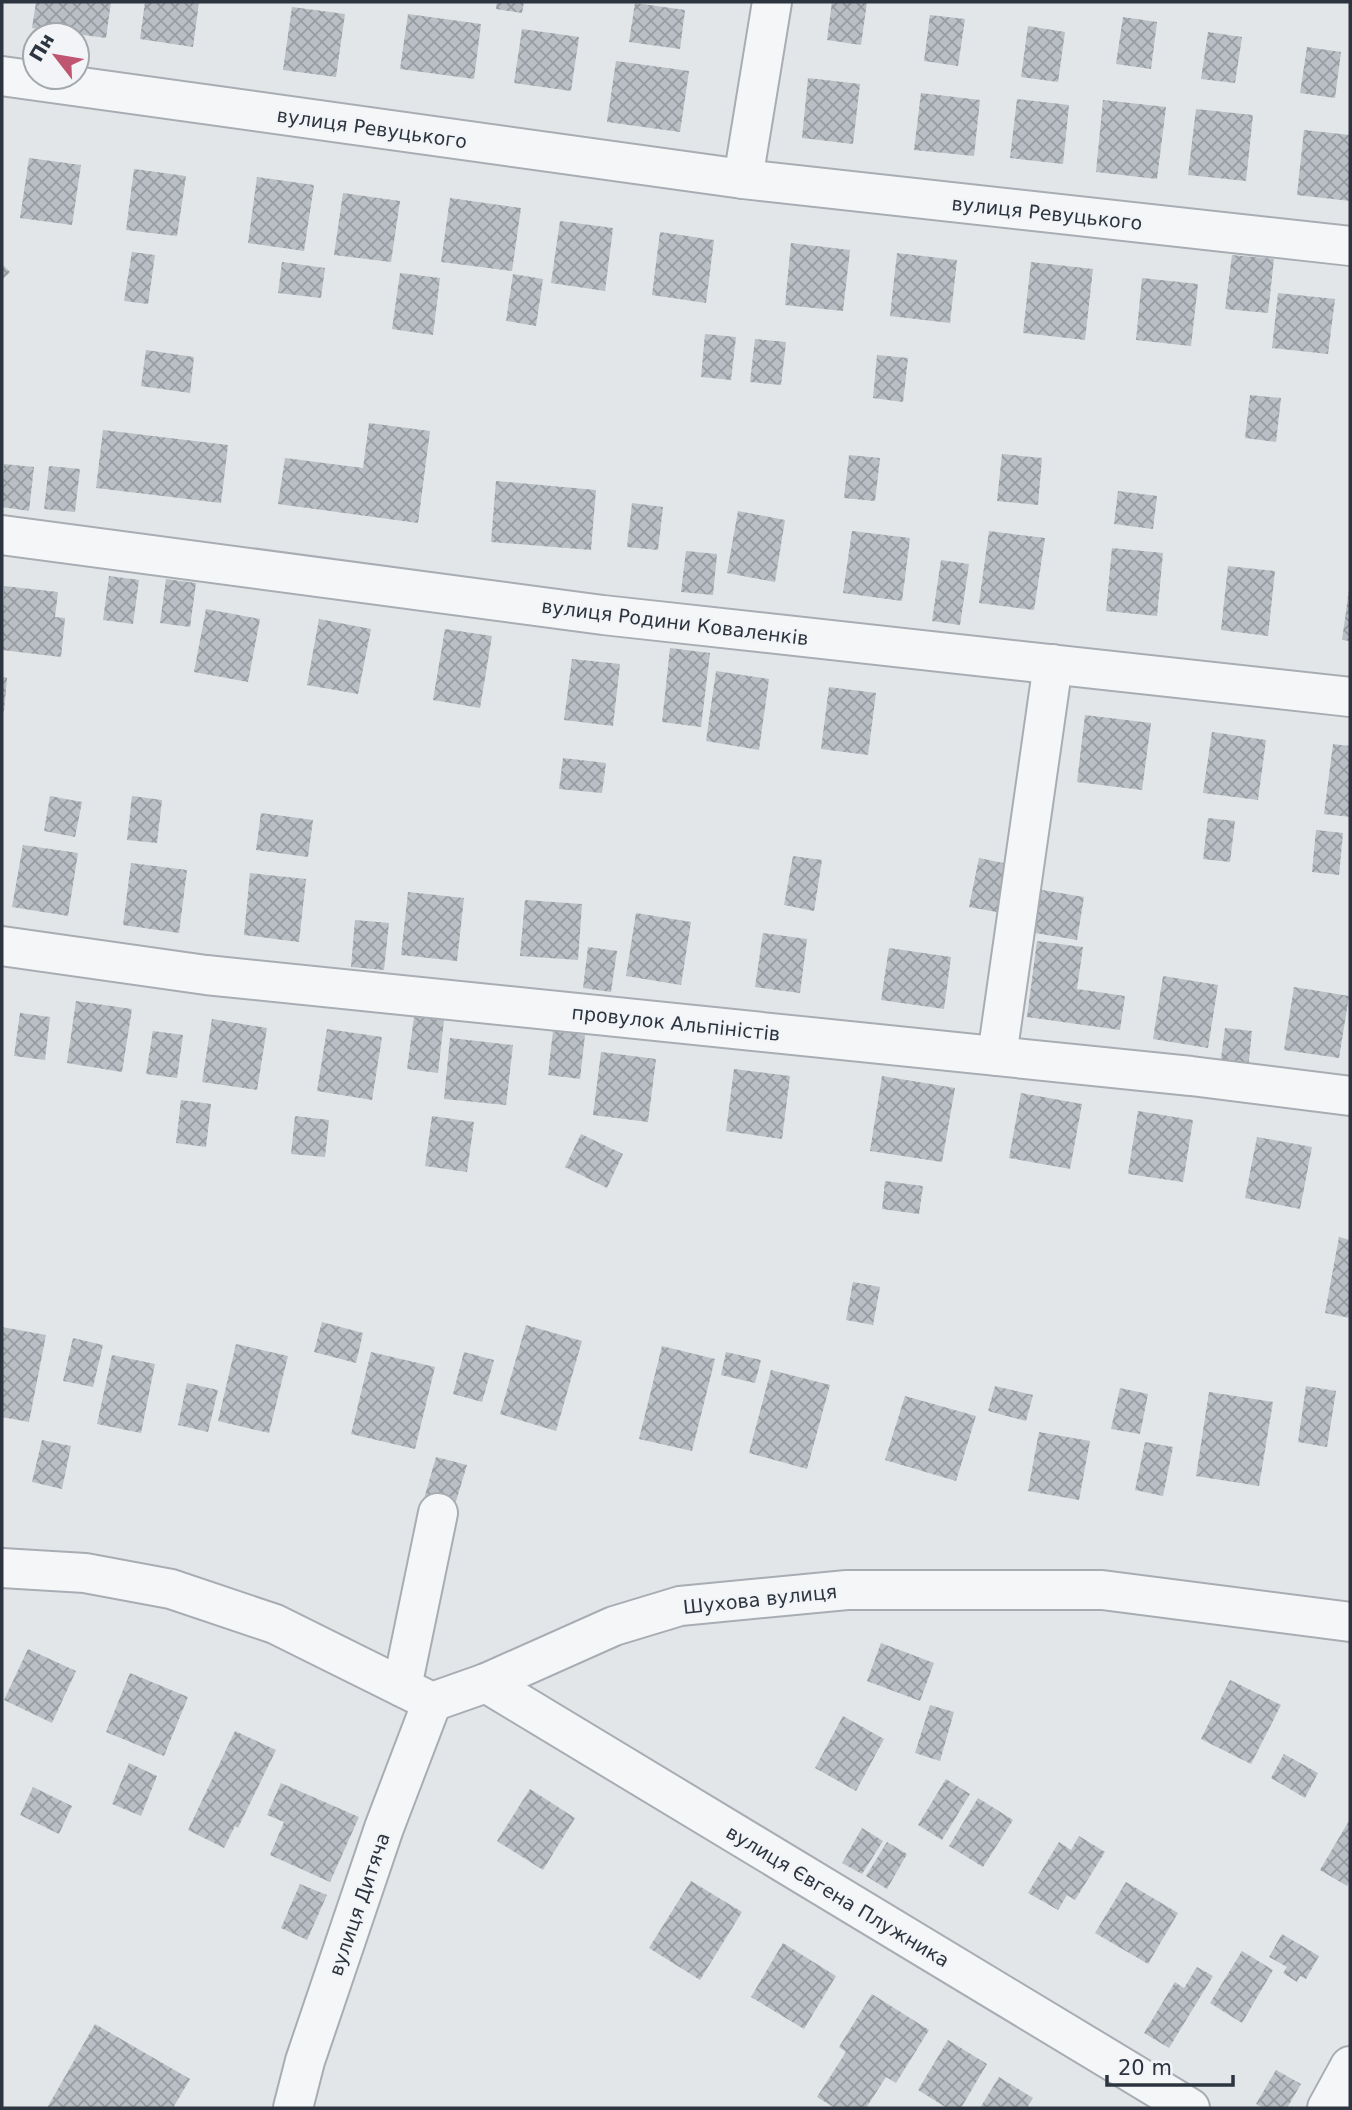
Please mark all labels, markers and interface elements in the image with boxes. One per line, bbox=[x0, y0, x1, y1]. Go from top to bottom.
north arrow bbox=[21, 21, 91, 91]
text: Пн bbox=[25, 29, 58, 65]
street label: вулиця Ревуцького bbox=[276, 104, 468, 152]
street label: вулиця Ревуцького bbox=[950, 192, 1144, 234]
street label: вулиця Родини Коваленків bbox=[540, 595, 810, 649]
street label: провулок Альпіністів bbox=[571, 1001, 781, 1045]
street label: Шухова вулиця bbox=[682, 1580, 838, 1618]
street label: вулиця Євгена Плужника bbox=[723, 1821, 953, 1971]
street label: вулиця Дитяча bbox=[324, 1830, 394, 1978]
scale bar bbox=[1107, 2044, 1233, 2088]
text: 20 m bbox=[1118, 2056, 1172, 2080]

